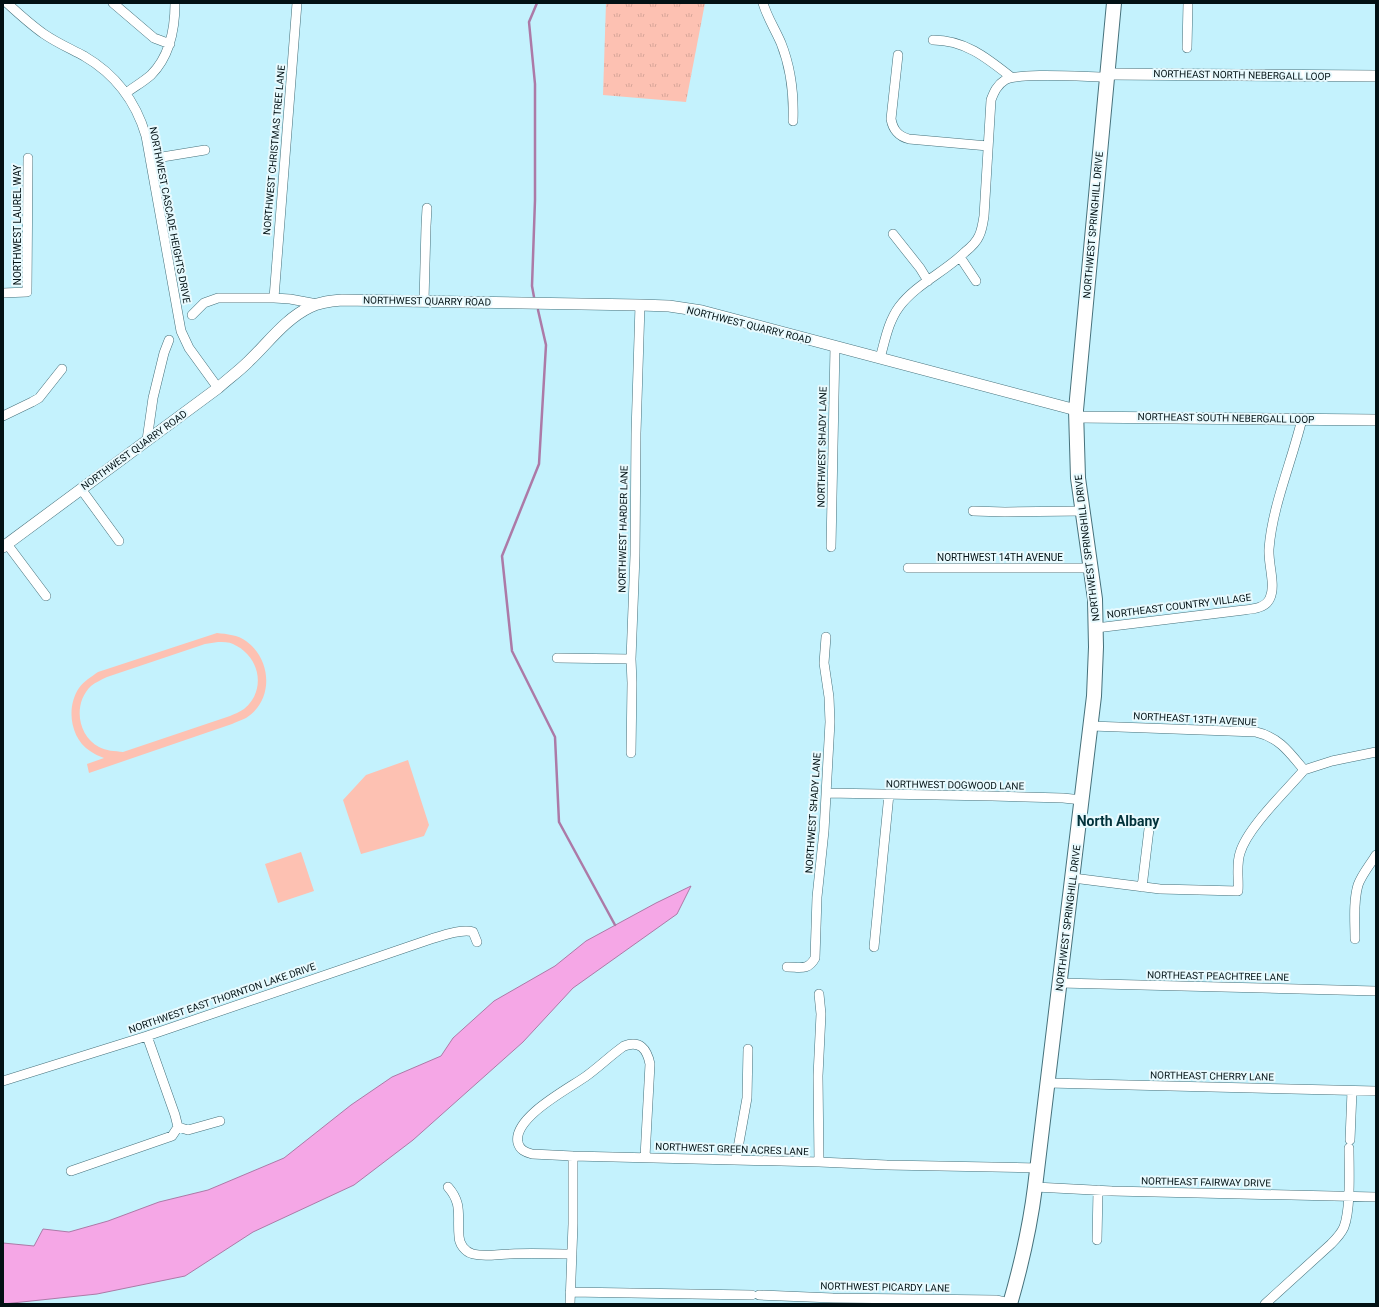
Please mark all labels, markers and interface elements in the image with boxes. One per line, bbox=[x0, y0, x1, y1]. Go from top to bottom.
street label: NORTHWEST CHRISTMAS TREE LANE bbox=[261, 64, 287, 235]
street label: NORTHEAST NORTH NEBERGALL LOOP bbox=[1153, 68, 1331, 82]
street label: NORTHWEST CASCADE HEIGHTS DRIVE bbox=[147, 126, 193, 304]
street label: NORTHWEST SPRINGHILL DRIVE bbox=[1081, 151, 1105, 299]
street label: NORTHWEST LAUREL WAY bbox=[12, 165, 23, 285]
street label: NORTHWEST QUARRY ROAD bbox=[363, 294, 491, 308]
street label: NORTHWEST QUARRY ROAD bbox=[686, 304, 812, 346]
street label: NORTHWEST SHADY LANE bbox=[815, 386, 829, 508]
street label: NORTHWEST QUARRY ROAD bbox=[79, 408, 189, 492]
street label: NORTHEAST SOUTH NEBERGALL LOOP bbox=[1138, 411, 1314, 425]
street label: NORTHWEST HARDER LANE bbox=[616, 465, 630, 593]
street label: NORTHWEST SPRINGHILL DRIVE bbox=[1073, 474, 1101, 622]
street label: NORTHWEST 14TH AVENUE bbox=[937, 552, 1063, 563]
street label: NORTHEAST COUNTRY VILLAGE bbox=[1106, 592, 1252, 620]
street label: NORTHEAST 13TH AVENUE bbox=[1133, 710, 1257, 728]
street label: NORTHWEST SHADY LANE bbox=[803, 752, 823, 874]
street label: NORTHWEST DOGWOOD LANE bbox=[886, 778, 1025, 792]
district label: North Albany bbox=[1077, 813, 1160, 829]
street label: NORTHWEST SPRINGHILL DRIVE bbox=[1054, 844, 1082, 992]
street label: NORTHWEST EAST THORNTON LAKE DRIVE bbox=[127, 961, 317, 1035]
street label: NORTHEAST PEACHTREE LANE bbox=[1147, 969, 1289, 983]
street label: NORTHEAST CHERRY LANE bbox=[1150, 1069, 1274, 1083]
street label: NORTHWEST GREEN ACRES LANE bbox=[655, 1141, 809, 1157]
street label: NORTHEAST FAIRWAY DRIVE bbox=[1141, 1175, 1271, 1189]
street label: NORTHWEST PICARDY LANE bbox=[820, 1280, 950, 1294]

